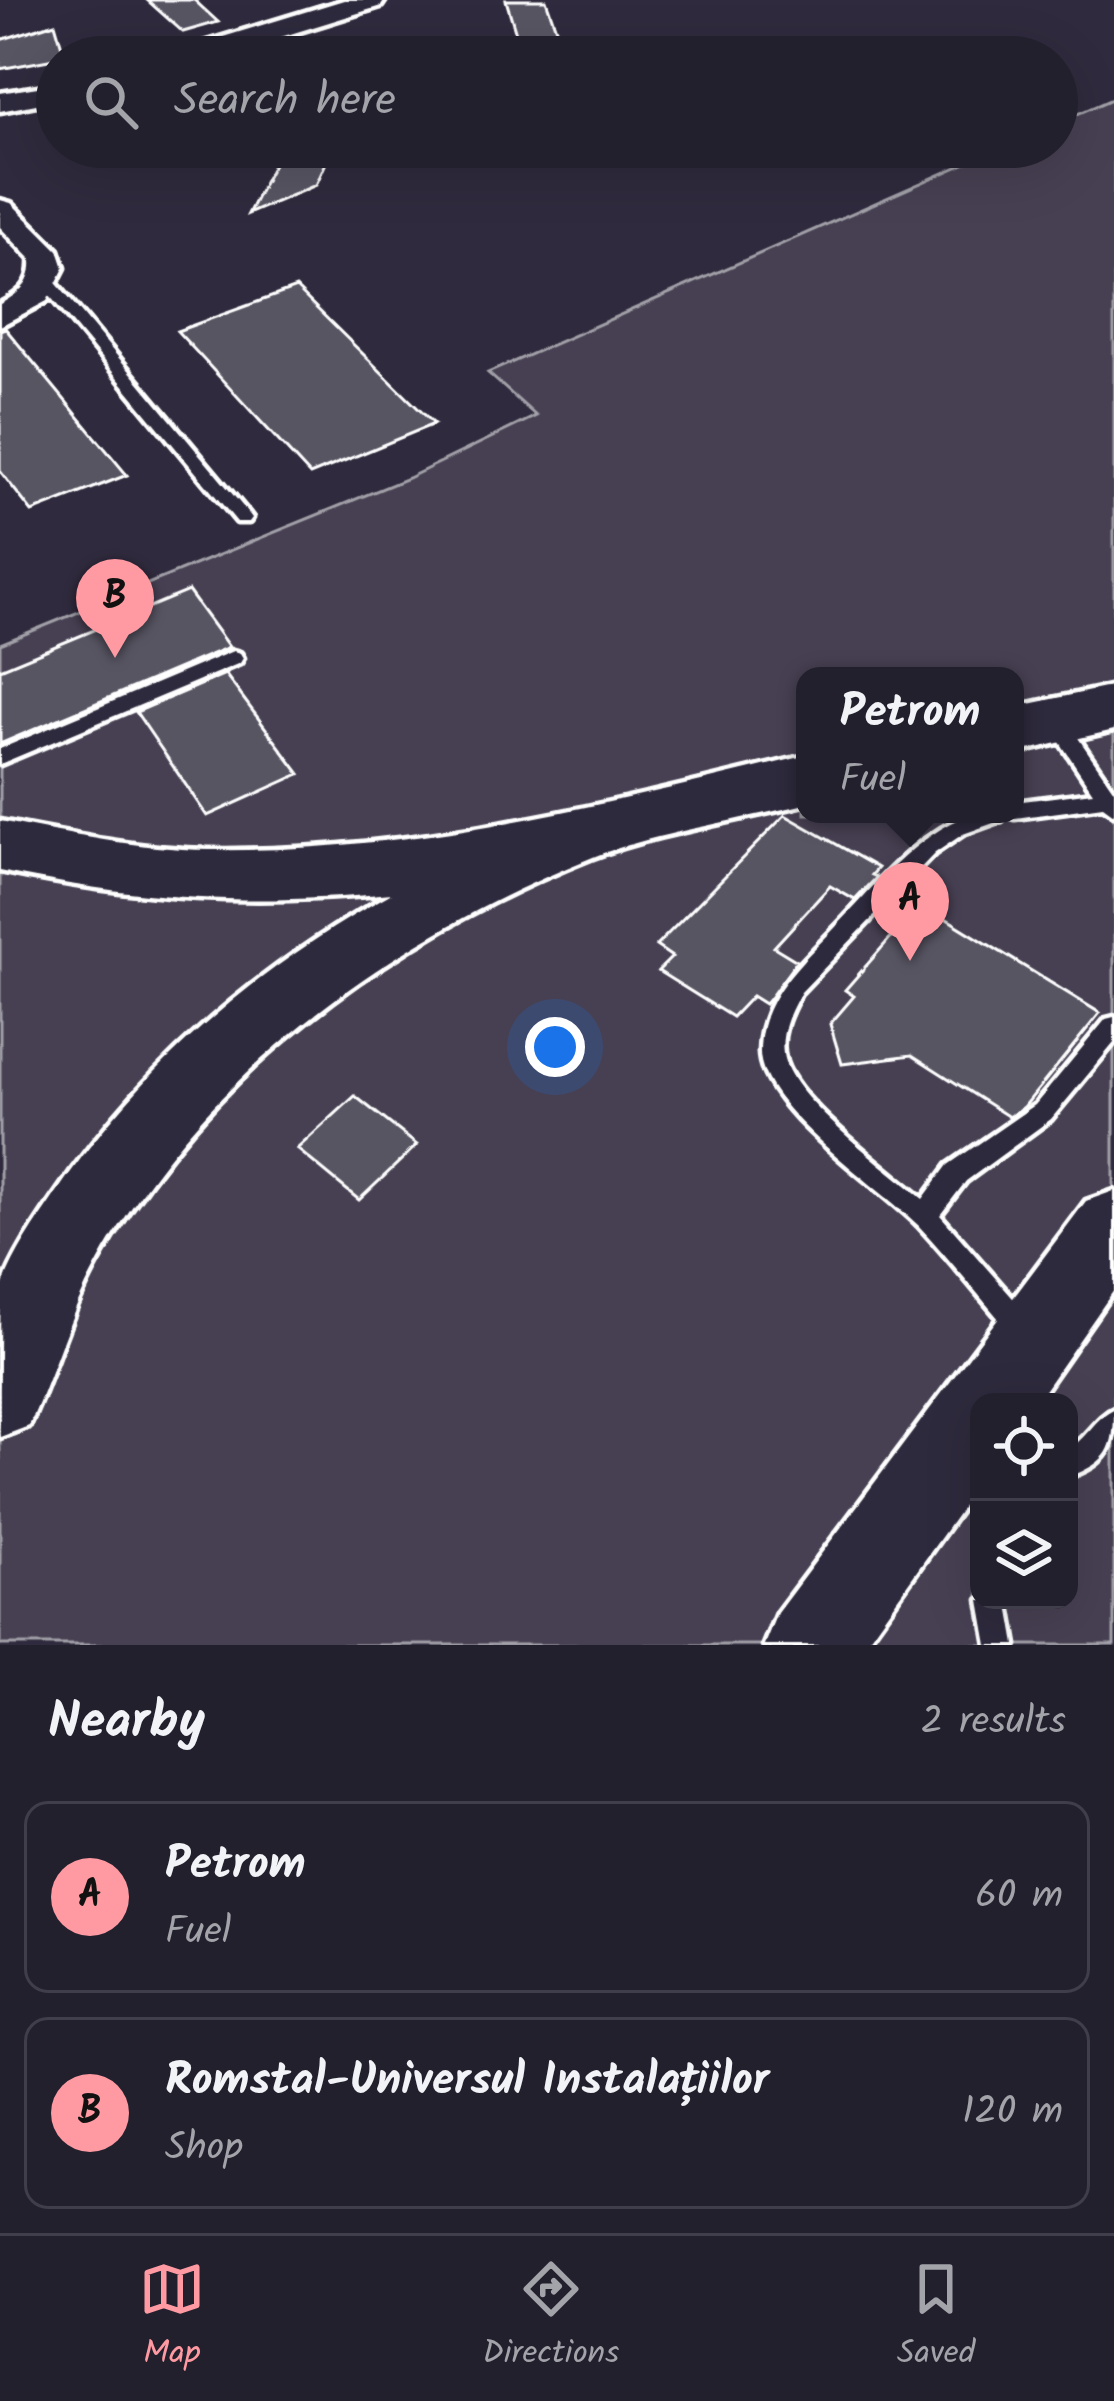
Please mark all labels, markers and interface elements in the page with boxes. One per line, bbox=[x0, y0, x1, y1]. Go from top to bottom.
search box bbox=[36, 36, 1078, 168]
text: Search here bbox=[174, 66, 396, 138]
icon: search bbox=[78, 69, 144, 135]
pin: B bbox=[76, 559, 154, 658]
popup bbox=[796, 667, 1024, 823]
text: Petrom bbox=[840, 678, 980, 750]
text: Fuel bbox=[840, 750, 906, 812]
pin: A bbox=[871, 862, 949, 961]
your location bbox=[525, 1017, 585, 1077]
map controls bbox=[970, 1393, 1078, 1609]
button: locate bbox=[970, 1393, 1078, 1501]
button: layers bbox=[970, 1501, 1078, 1609]
text: Nearby bbox=[48, 1683, 205, 1764]
text: 2 results bbox=[921, 1692, 1066, 1754]
text: Petrom bbox=[165, 1830, 306, 1902]
text: A bbox=[78, 1866, 102, 1928]
text: 60 m bbox=[975, 1866, 1063, 1928]
text: Fuel bbox=[165, 1902, 231, 1964]
text: Romstal-Universul Instalațiilor bbox=[165, 2046, 769, 2118]
text: B bbox=[78, 2082, 102, 2144]
text: 120 m bbox=[962, 2082, 1063, 2144]
text: Shop bbox=[165, 2118, 243, 2180]
tab: Map bbox=[139, 2256, 205, 2381]
tab: Directions bbox=[482, 2256, 619, 2381]
tab: Saved bbox=[897, 2256, 975, 2381]

